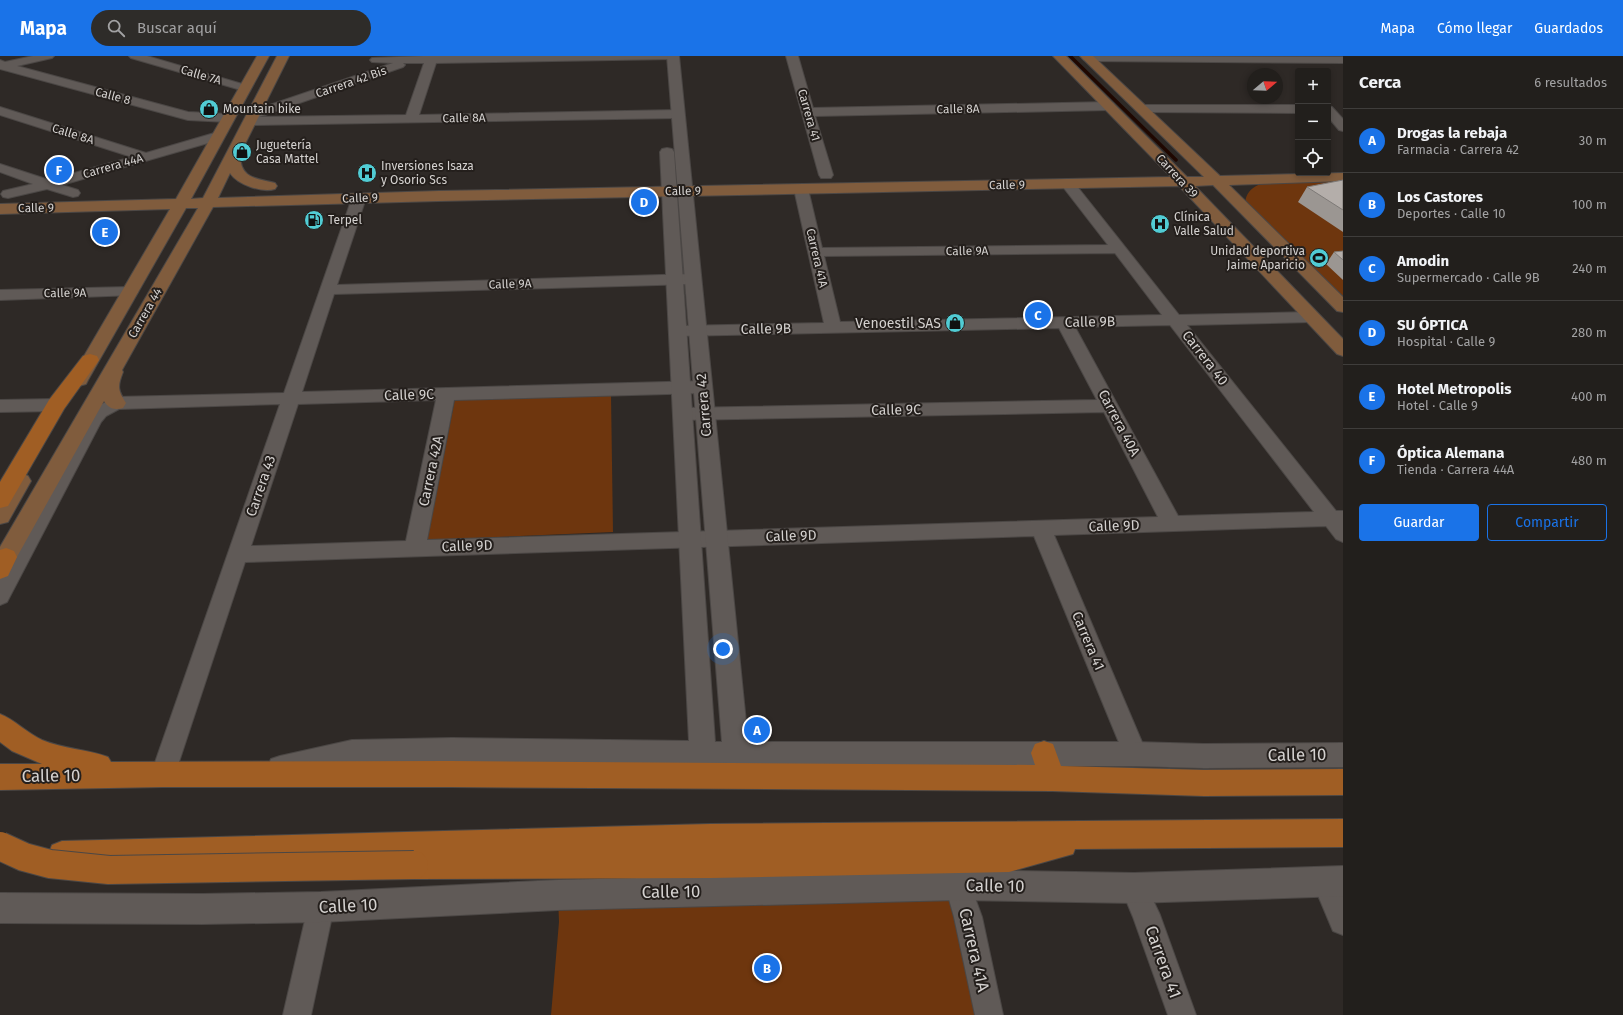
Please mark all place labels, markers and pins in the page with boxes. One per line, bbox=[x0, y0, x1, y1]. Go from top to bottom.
shop icon: Mountain bike bbox=[198, 98, 220, 120]
place label: Mountain bike bbox=[223, 102, 301, 116]
place label: Juguetería Casa Mattel bbox=[256, 138, 319, 166]
shop icon: Juguetería Casa Mattel bbox=[231, 141, 253, 163]
pin: F bbox=[46, 155, 72, 185]
place label: Inversiones Isaza y Osorio Scs bbox=[381, 159, 474, 187]
hospital icon: Inversiones Isaza y Osorio Scs bbox=[356, 162, 378, 184]
pin: D bbox=[631, 187, 657, 217]
fuel station icon: Terpel bbox=[303, 209, 325, 231]
place label: Clínica Valle Salud bbox=[1174, 210, 1234, 238]
place label: Terpel bbox=[328, 213, 362, 227]
hospital icon: Clínica Valle Salud bbox=[1149, 213, 1171, 235]
pin: E bbox=[92, 217, 118, 247]
place label: Unidad deportiva Jaime Aparicio bbox=[1210, 244, 1305, 272]
sports icon: Unidad deportiva Jaime Aparicio bbox=[1308, 247, 1330, 269]
pin: C bbox=[1025, 300, 1051, 330]
shop icon: Venoestil SAS bbox=[944, 312, 966, 334]
place label: Venoestil SAS bbox=[855, 315, 941, 332]
pin: A bbox=[744, 715, 770, 745]
pin: B bbox=[754, 953, 780, 983]

